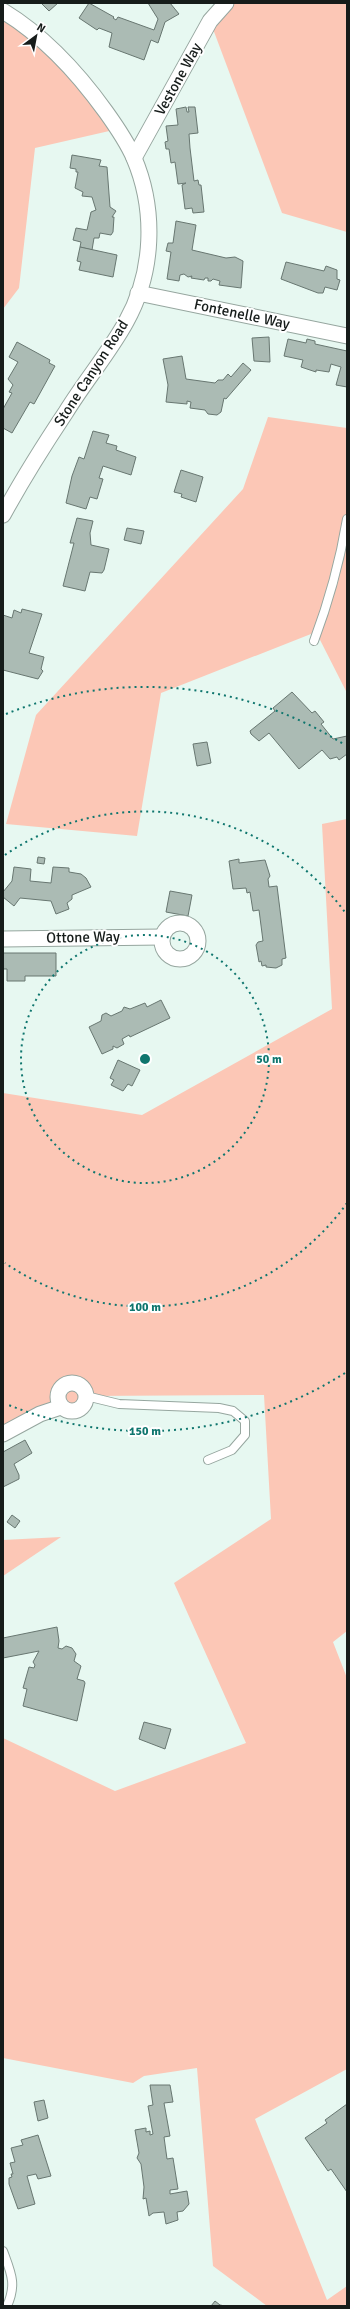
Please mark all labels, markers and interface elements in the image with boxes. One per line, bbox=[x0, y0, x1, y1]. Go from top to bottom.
north arrow bbox=[16, 16, 56, 56]
text: N bbox=[34, 20, 48, 35]
street label: Vestone Way bbox=[151, 39, 205, 119]
street label: Fontenelle Way bbox=[192, 295, 292, 333]
street label: Stone Canyon Road bbox=[50, 317, 132, 429]
street label: Ottone Way bbox=[46, 927, 120, 947]
centre of rings bbox=[138, 1052, 152, 1066]
text: 50 m bbox=[256, 1052, 282, 1067]
text: 100 m bbox=[129, 1300, 161, 1315]
text: 150 m bbox=[129, 1424, 161, 1439]

